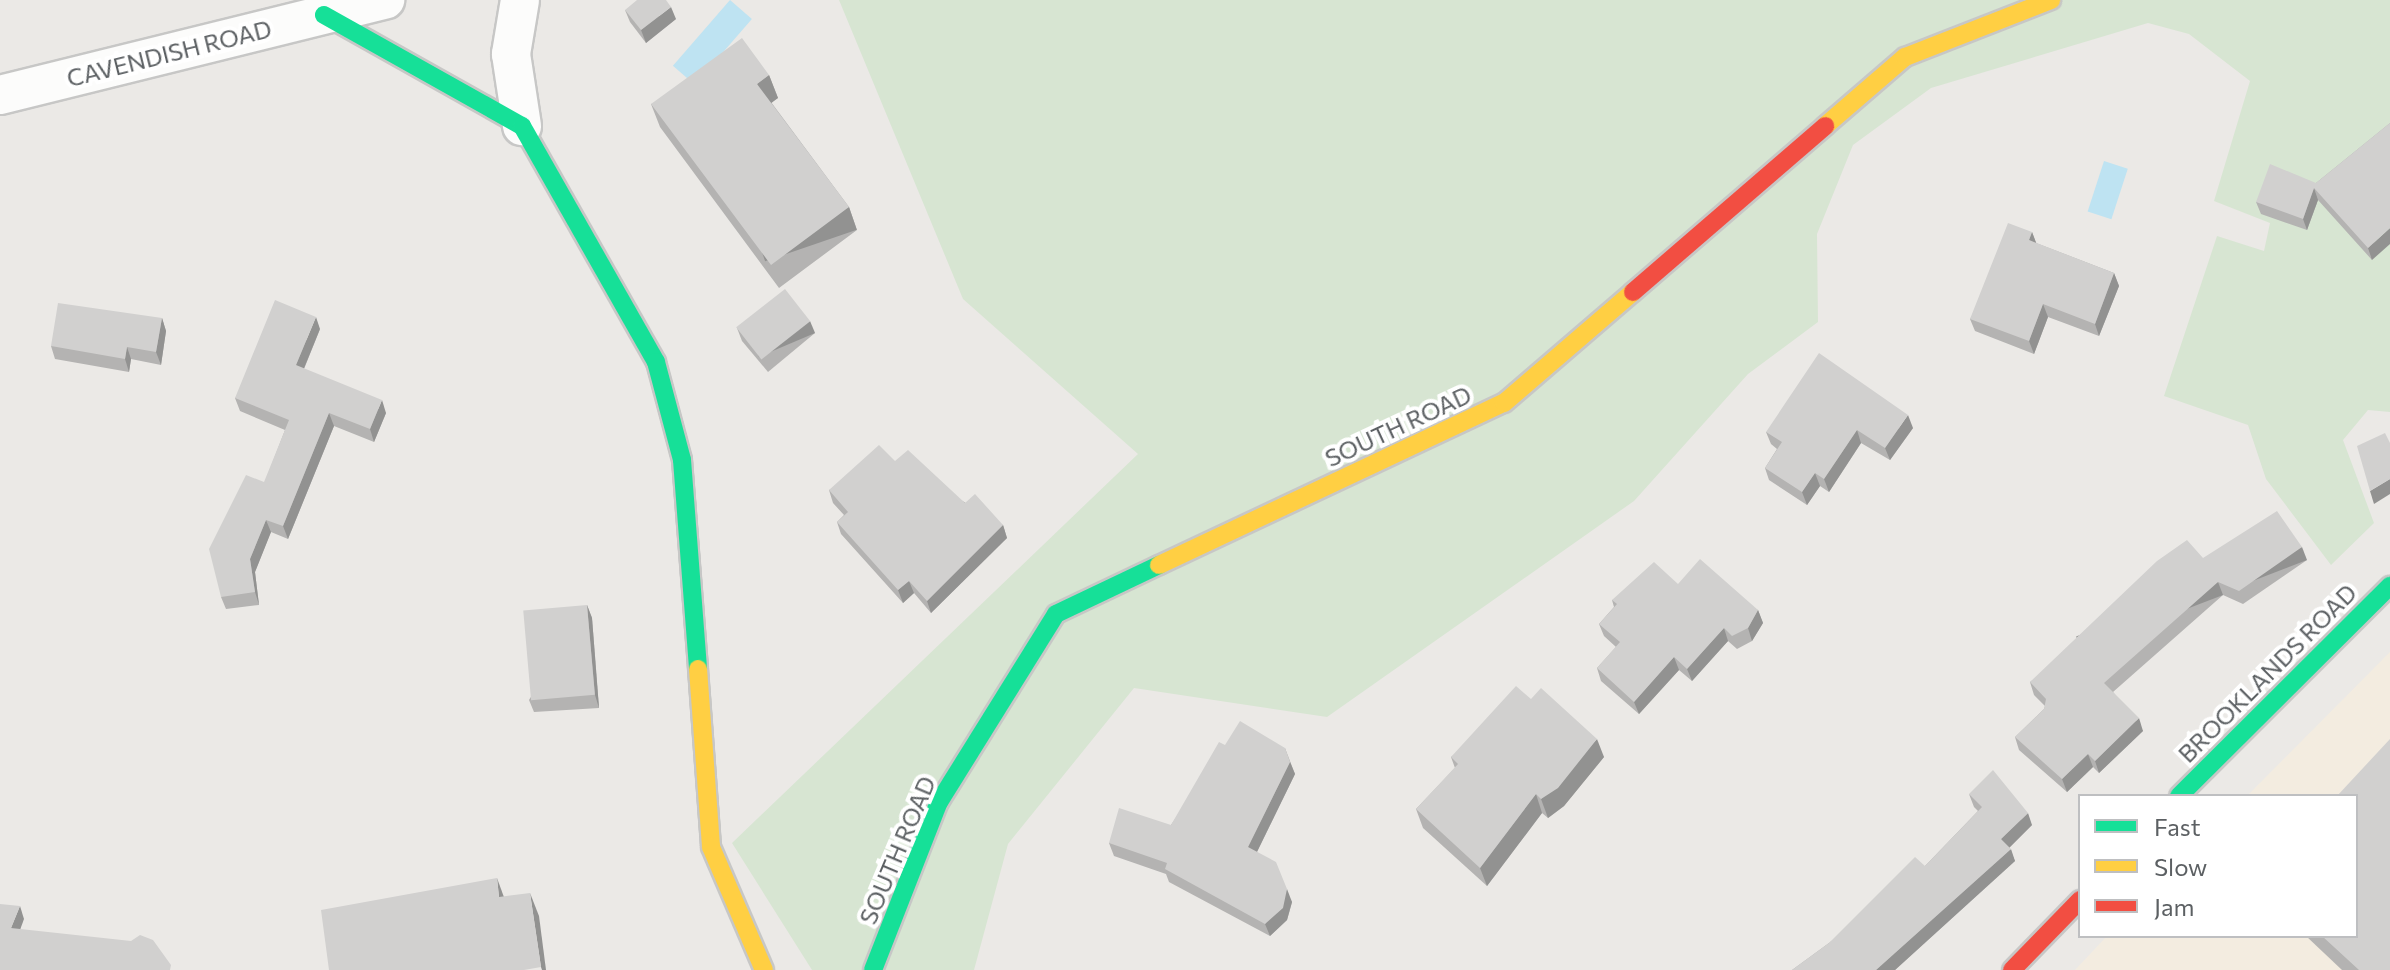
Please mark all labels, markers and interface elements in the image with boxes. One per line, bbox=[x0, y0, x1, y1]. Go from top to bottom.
street label: CAVENDISH ROAD bbox=[64, 14, 274, 92]
street label: SOUTH ROAD bbox=[1320, 380, 1476, 472]
street label: BROOKLANDS ROAD bbox=[2172, 578, 2362, 768]
street label: SOUTH ROAD bbox=[853, 772, 941, 928]
legend bbox=[2078, 794, 2358, 938]
text: Fast bbox=[2154, 812, 2201, 841]
text: Slow bbox=[2154, 852, 2207, 881]
text: Jam bbox=[2154, 892, 2194, 921]

